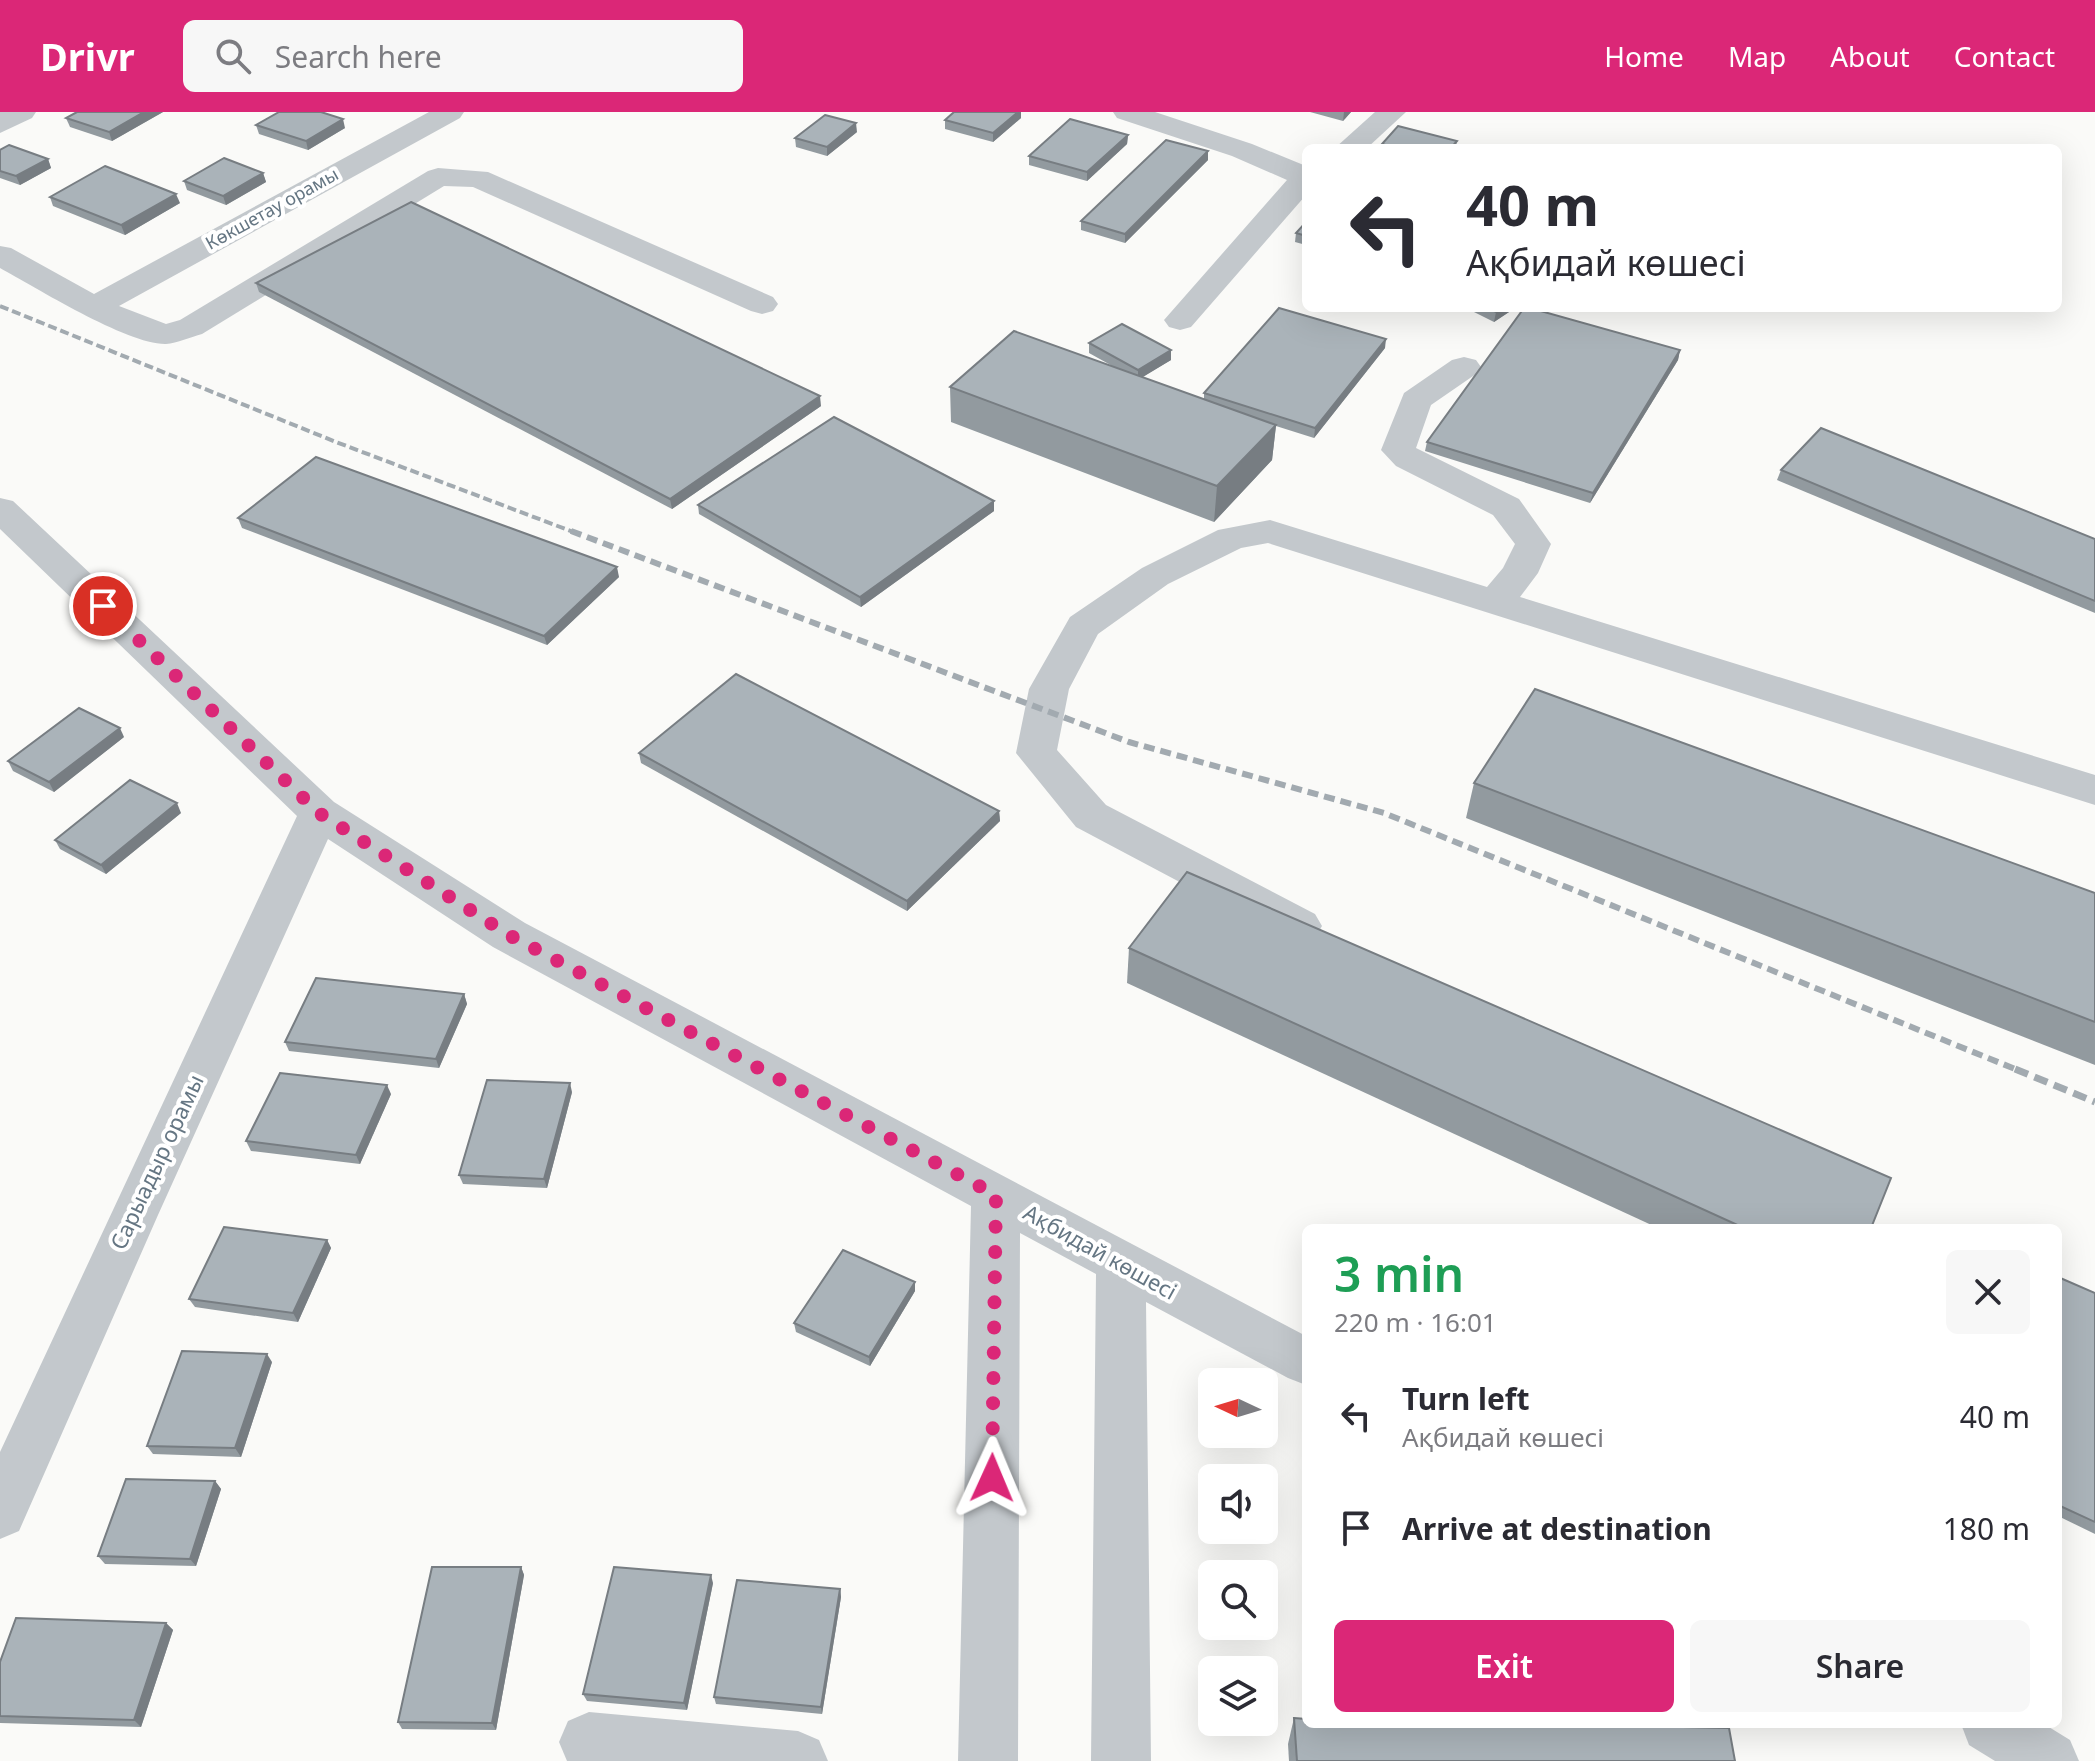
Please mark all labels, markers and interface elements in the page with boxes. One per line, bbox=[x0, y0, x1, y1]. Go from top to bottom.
search box bbox=[183, 20, 743, 92]
text: Drivr bbox=[40, 30, 135, 82]
icon: search bbox=[211, 34, 255, 78]
text: Search here bbox=[275, 36, 442, 77]
text: Home bbox=[1604, 37, 1684, 75]
text: Map bbox=[1728, 37, 1786, 75]
text: About bbox=[1830, 37, 1910, 75]
text: Contact bbox=[1954, 37, 2055, 75]
street label: Көкшетау орамы bbox=[201, 162, 342, 255]
text: 40 m bbox=[1466, 166, 1599, 242]
icon: left bbox=[1334, 176, 1438, 280]
text: Ақбидай көшесі bbox=[1466, 238, 1746, 287]
pin bbox=[69, 572, 137, 640]
icon: arrive bbox=[81, 584, 125, 628]
street label: Сарыадыр орамы bbox=[102, 1069, 210, 1254]
street label: Ақбидай көшесі bbox=[1018, 1197, 1183, 1306]
text: 3 min bbox=[1334, 1241, 1464, 1306]
button: close bbox=[1946, 1250, 2030, 1334]
text: 220 m · 16:01 bbox=[1334, 1304, 1497, 1340]
north arrow bbox=[1198, 1368, 1278, 1448]
map controls bbox=[1198, 1368, 1278, 1736]
text: Turn left bbox=[1402, 1378, 1530, 1419]
icon: left bbox=[1334, 1394, 1378, 1438]
text: 40 m bbox=[1960, 1396, 2030, 1437]
text: Ақбидай көшесі bbox=[1402, 1419, 1604, 1455]
position arrow bbox=[950, 1436, 1034, 1520]
button: sound bbox=[1198, 1464, 1278, 1544]
icon: arrive bbox=[1334, 1506, 1378, 1550]
text: Arrive at destination bbox=[1402, 1508, 1712, 1549]
text: 180 m bbox=[1943, 1508, 2030, 1549]
button: search bbox=[1198, 1560, 1278, 1640]
button: Exit bbox=[1334, 1620, 1674, 1712]
button: Share bbox=[1690, 1620, 2030, 1712]
button: layers bbox=[1198, 1656, 1278, 1736]

